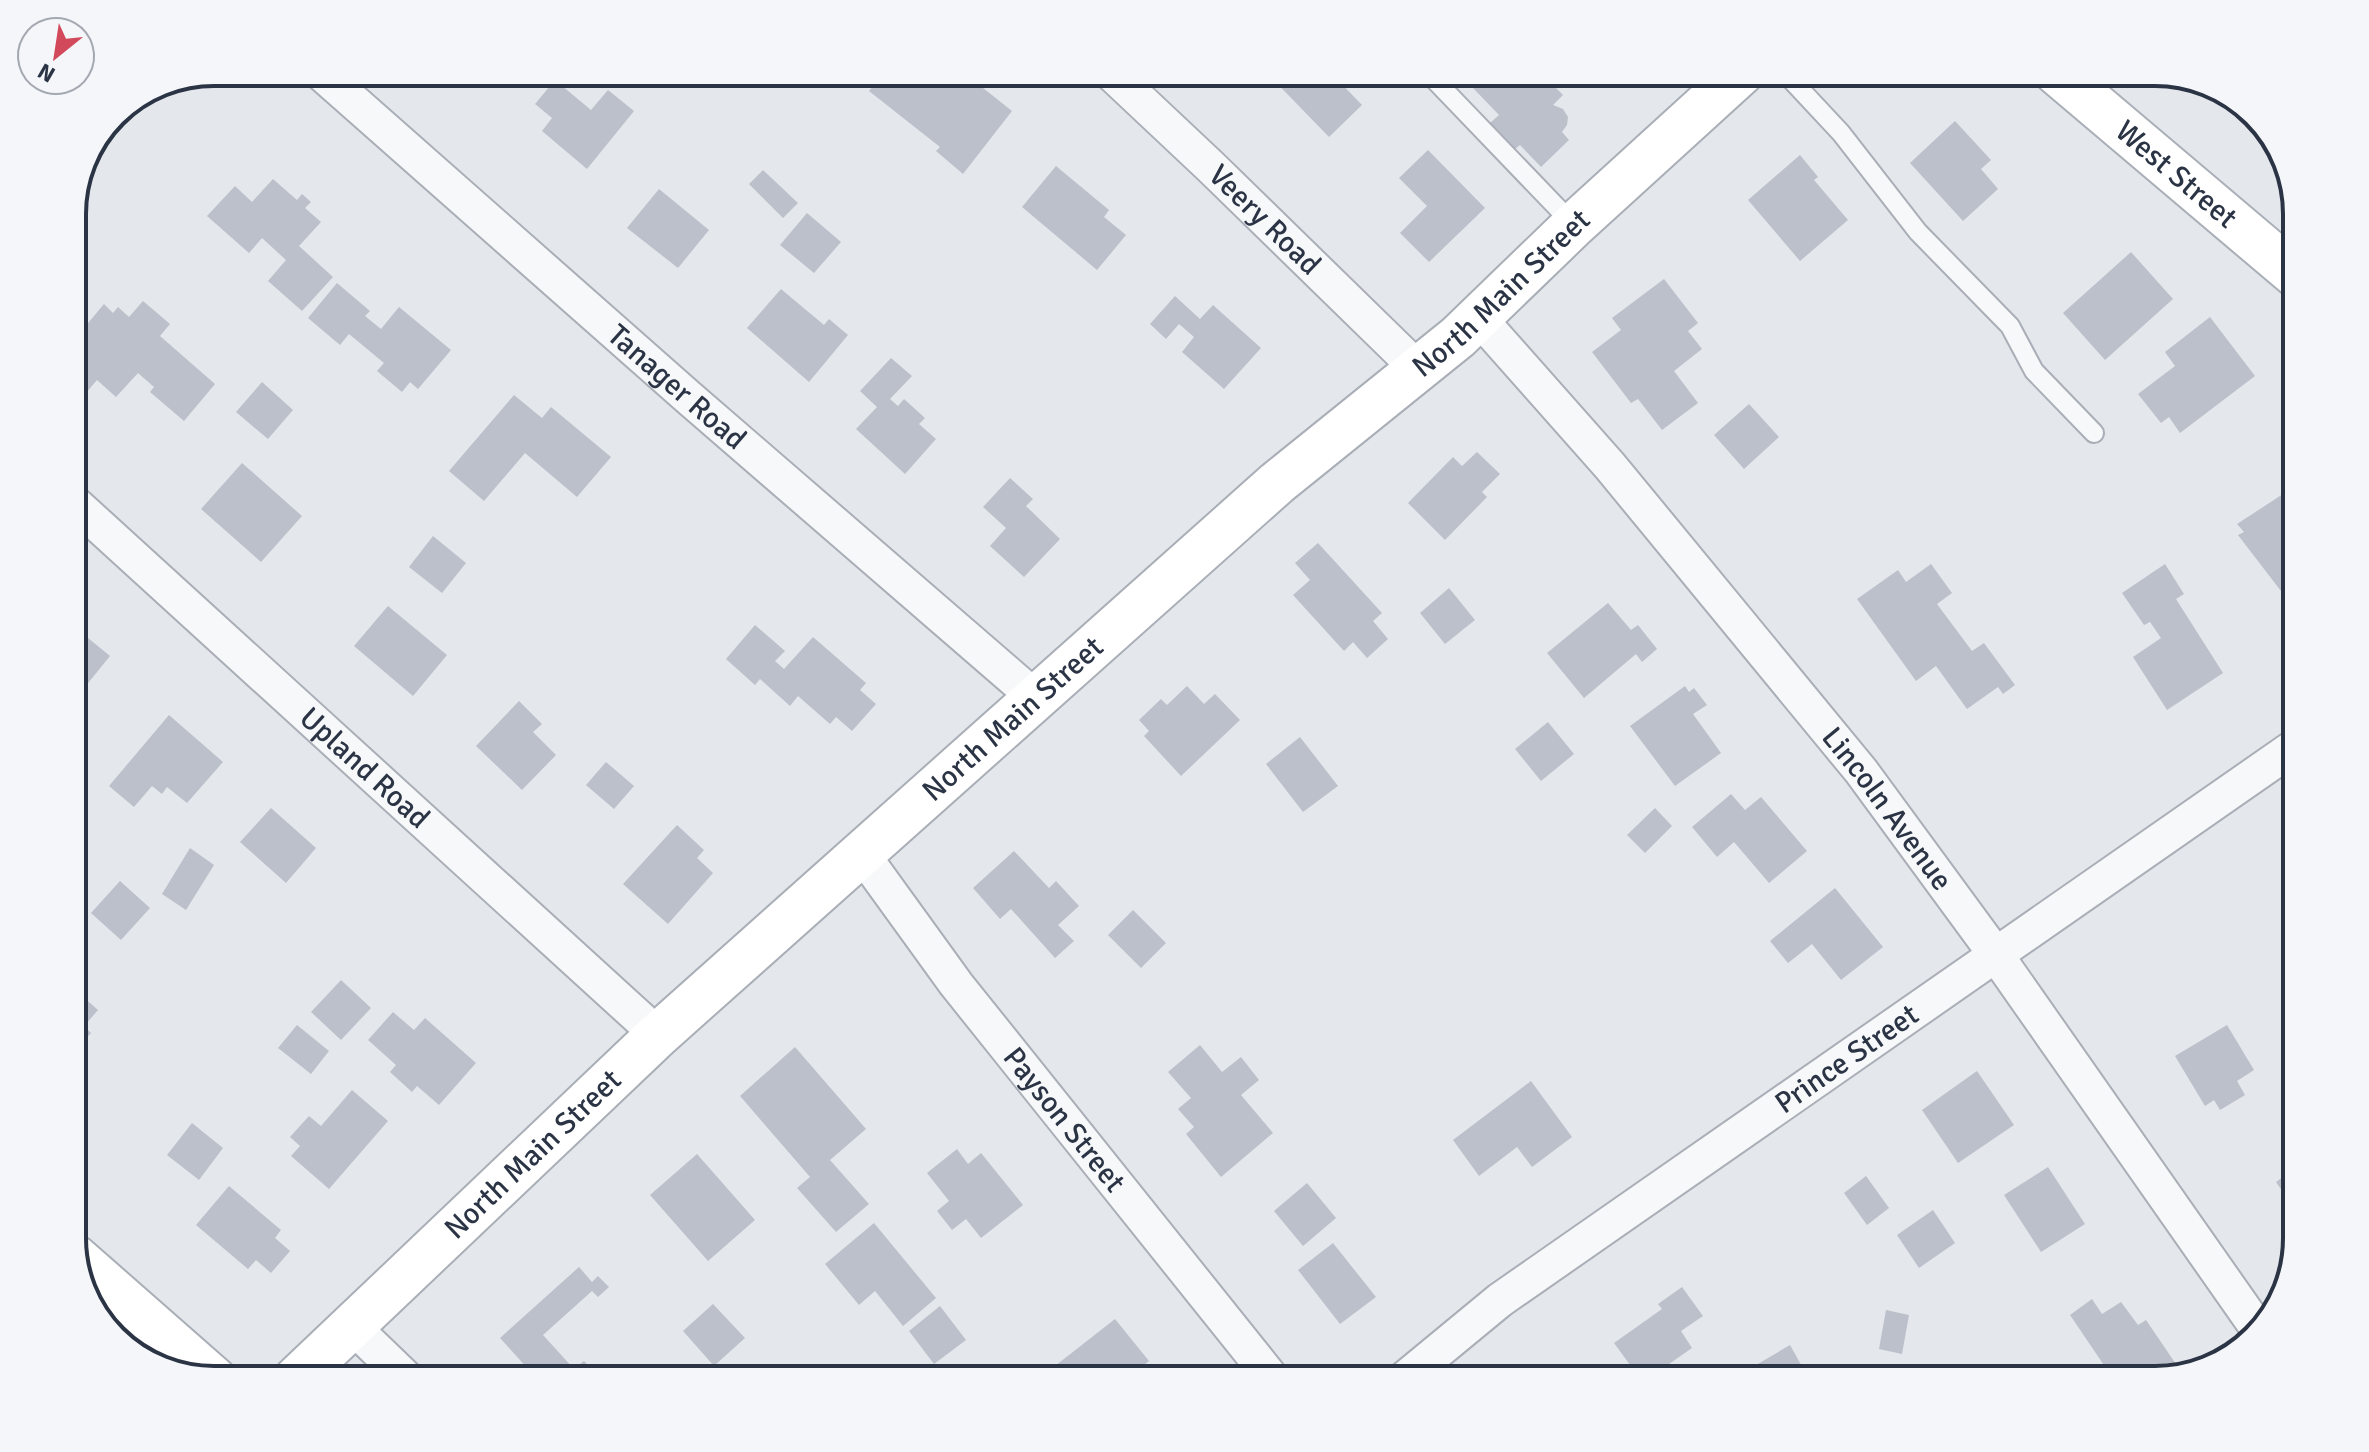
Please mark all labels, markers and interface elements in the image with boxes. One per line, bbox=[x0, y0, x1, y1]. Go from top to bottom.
north arrow bbox=[16, 16, 96, 96]
text: N bbox=[33, 57, 60, 88]
street label: West Street bbox=[2108, 113, 2245, 236]
street label: Veery Road bbox=[1201, 157, 1328, 283]
street label: North Main Street bbox=[1405, 202, 1598, 386]
street label: Tanager Road bbox=[600, 317, 753, 458]
street label: North Main Street bbox=[915, 629, 1111, 809]
street label: Upland Road bbox=[292, 699, 437, 837]
street label: Lincoln Avenue bbox=[1814, 720, 1960, 898]
street label: Prince Street bbox=[1768, 996, 1926, 1122]
street label: Payson Street bbox=[995, 1040, 1133, 1200]
street label: North Main Street bbox=[437, 1062, 629, 1247]

